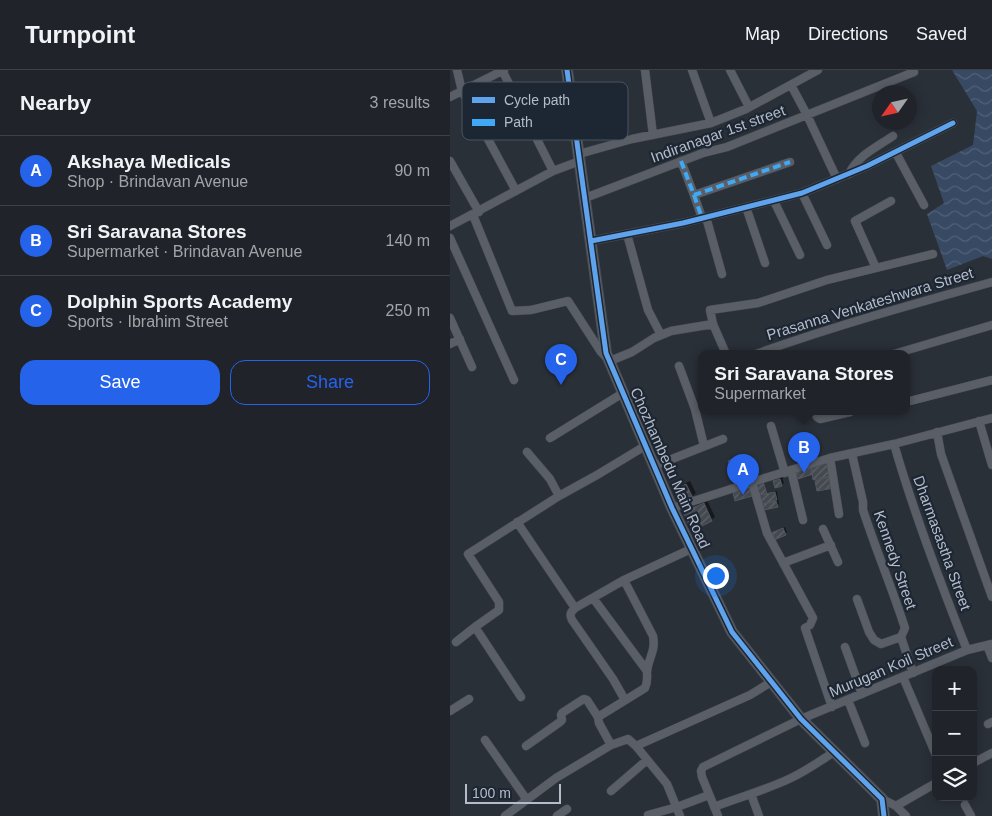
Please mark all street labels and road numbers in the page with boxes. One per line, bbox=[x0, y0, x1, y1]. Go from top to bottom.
street label: Indiranagar 1st street bbox=[648, 101, 788, 166]
street label: Prasanna Venkateshwara Street bbox=[764, 264, 976, 343]
street label: Chozhambedu Main Road bbox=[627, 385, 714, 551]
street label: Dharmasastha Street bbox=[910, 473, 975, 613]
street label: Kennedy Street bbox=[871, 508, 921, 612]
street label: Murugan Koil Street bbox=[826, 632, 956, 700]

